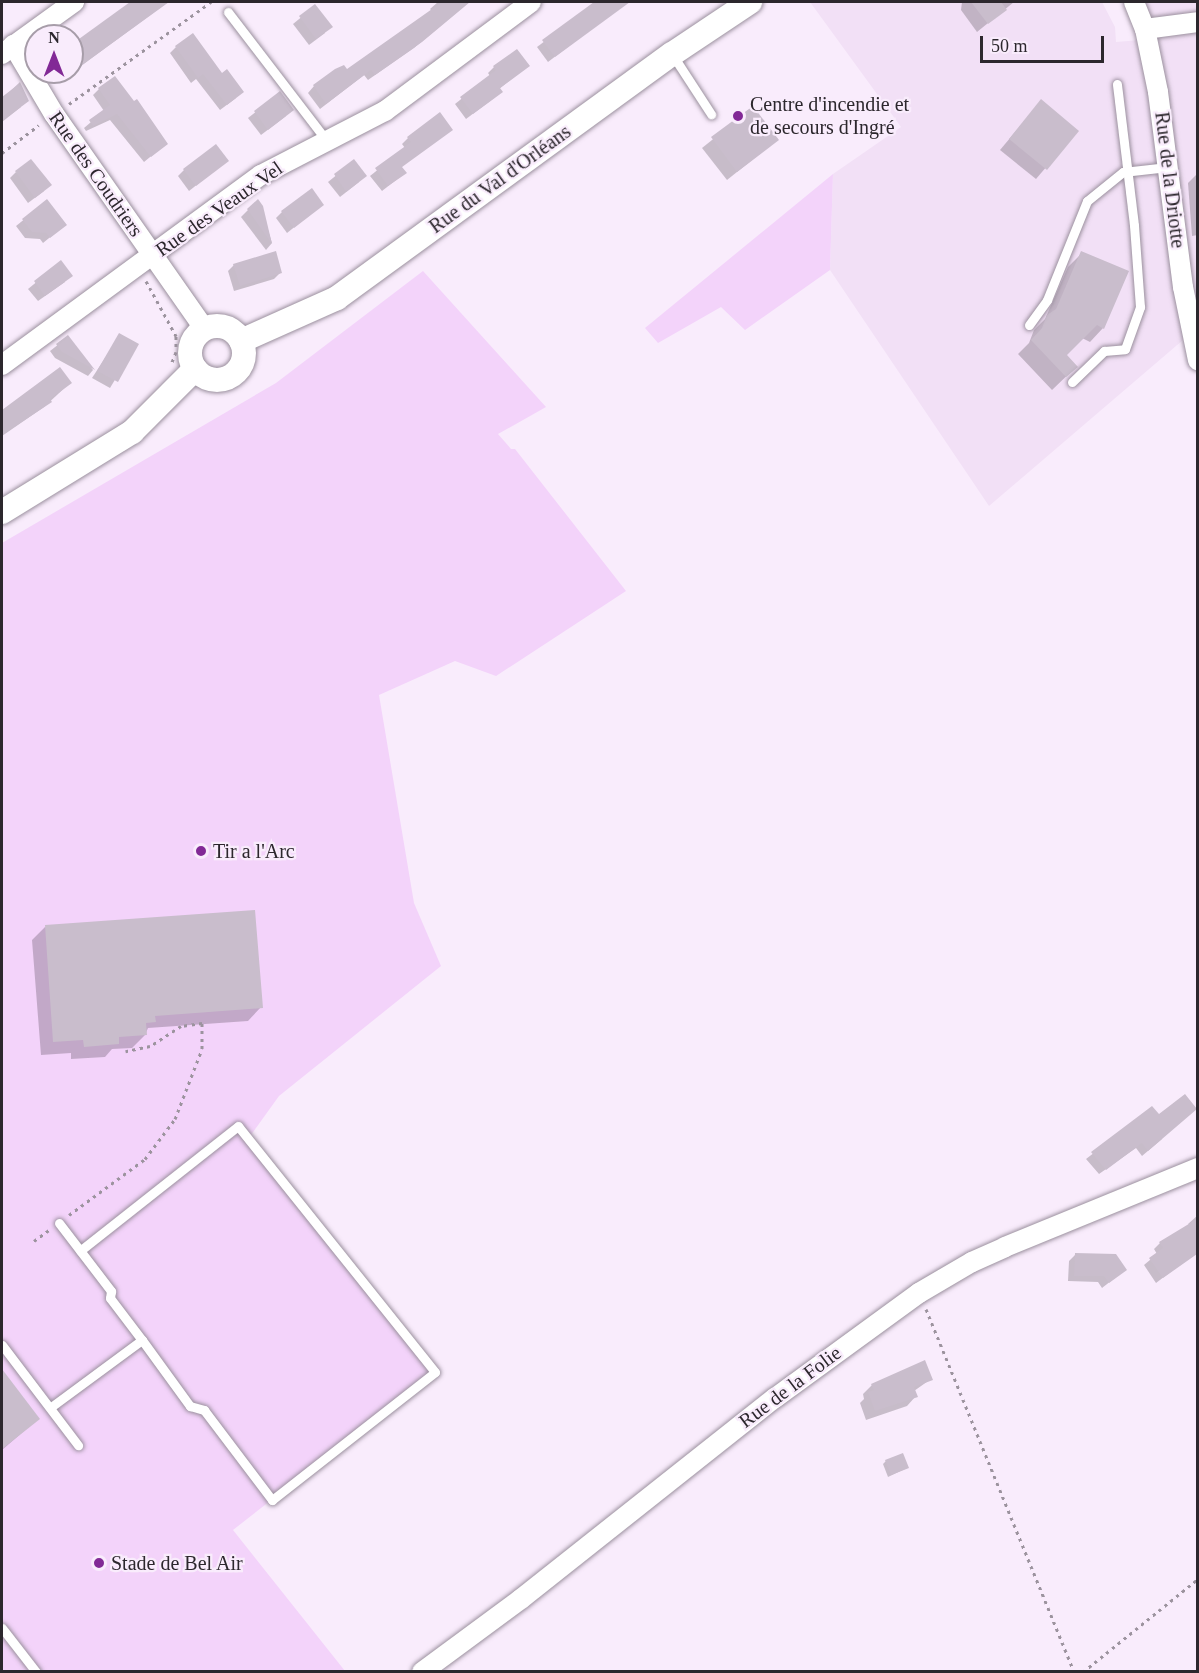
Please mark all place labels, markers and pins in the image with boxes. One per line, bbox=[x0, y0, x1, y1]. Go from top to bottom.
place label: Centre d'incendie et de secours d'Ingré bbox=[750, 92, 909, 139]
marker: Centre d'incendie et de secours d'Ingré bbox=[731, 109, 745, 123]
place label: Tir a l'Arc bbox=[213, 839, 295, 863]
marker: Tir a l'Arc bbox=[194, 844, 208, 858]
place label: Stade de Bel Air bbox=[111, 1551, 244, 1575]
marker: Stade de Bel Air bbox=[92, 1556, 106, 1570]

